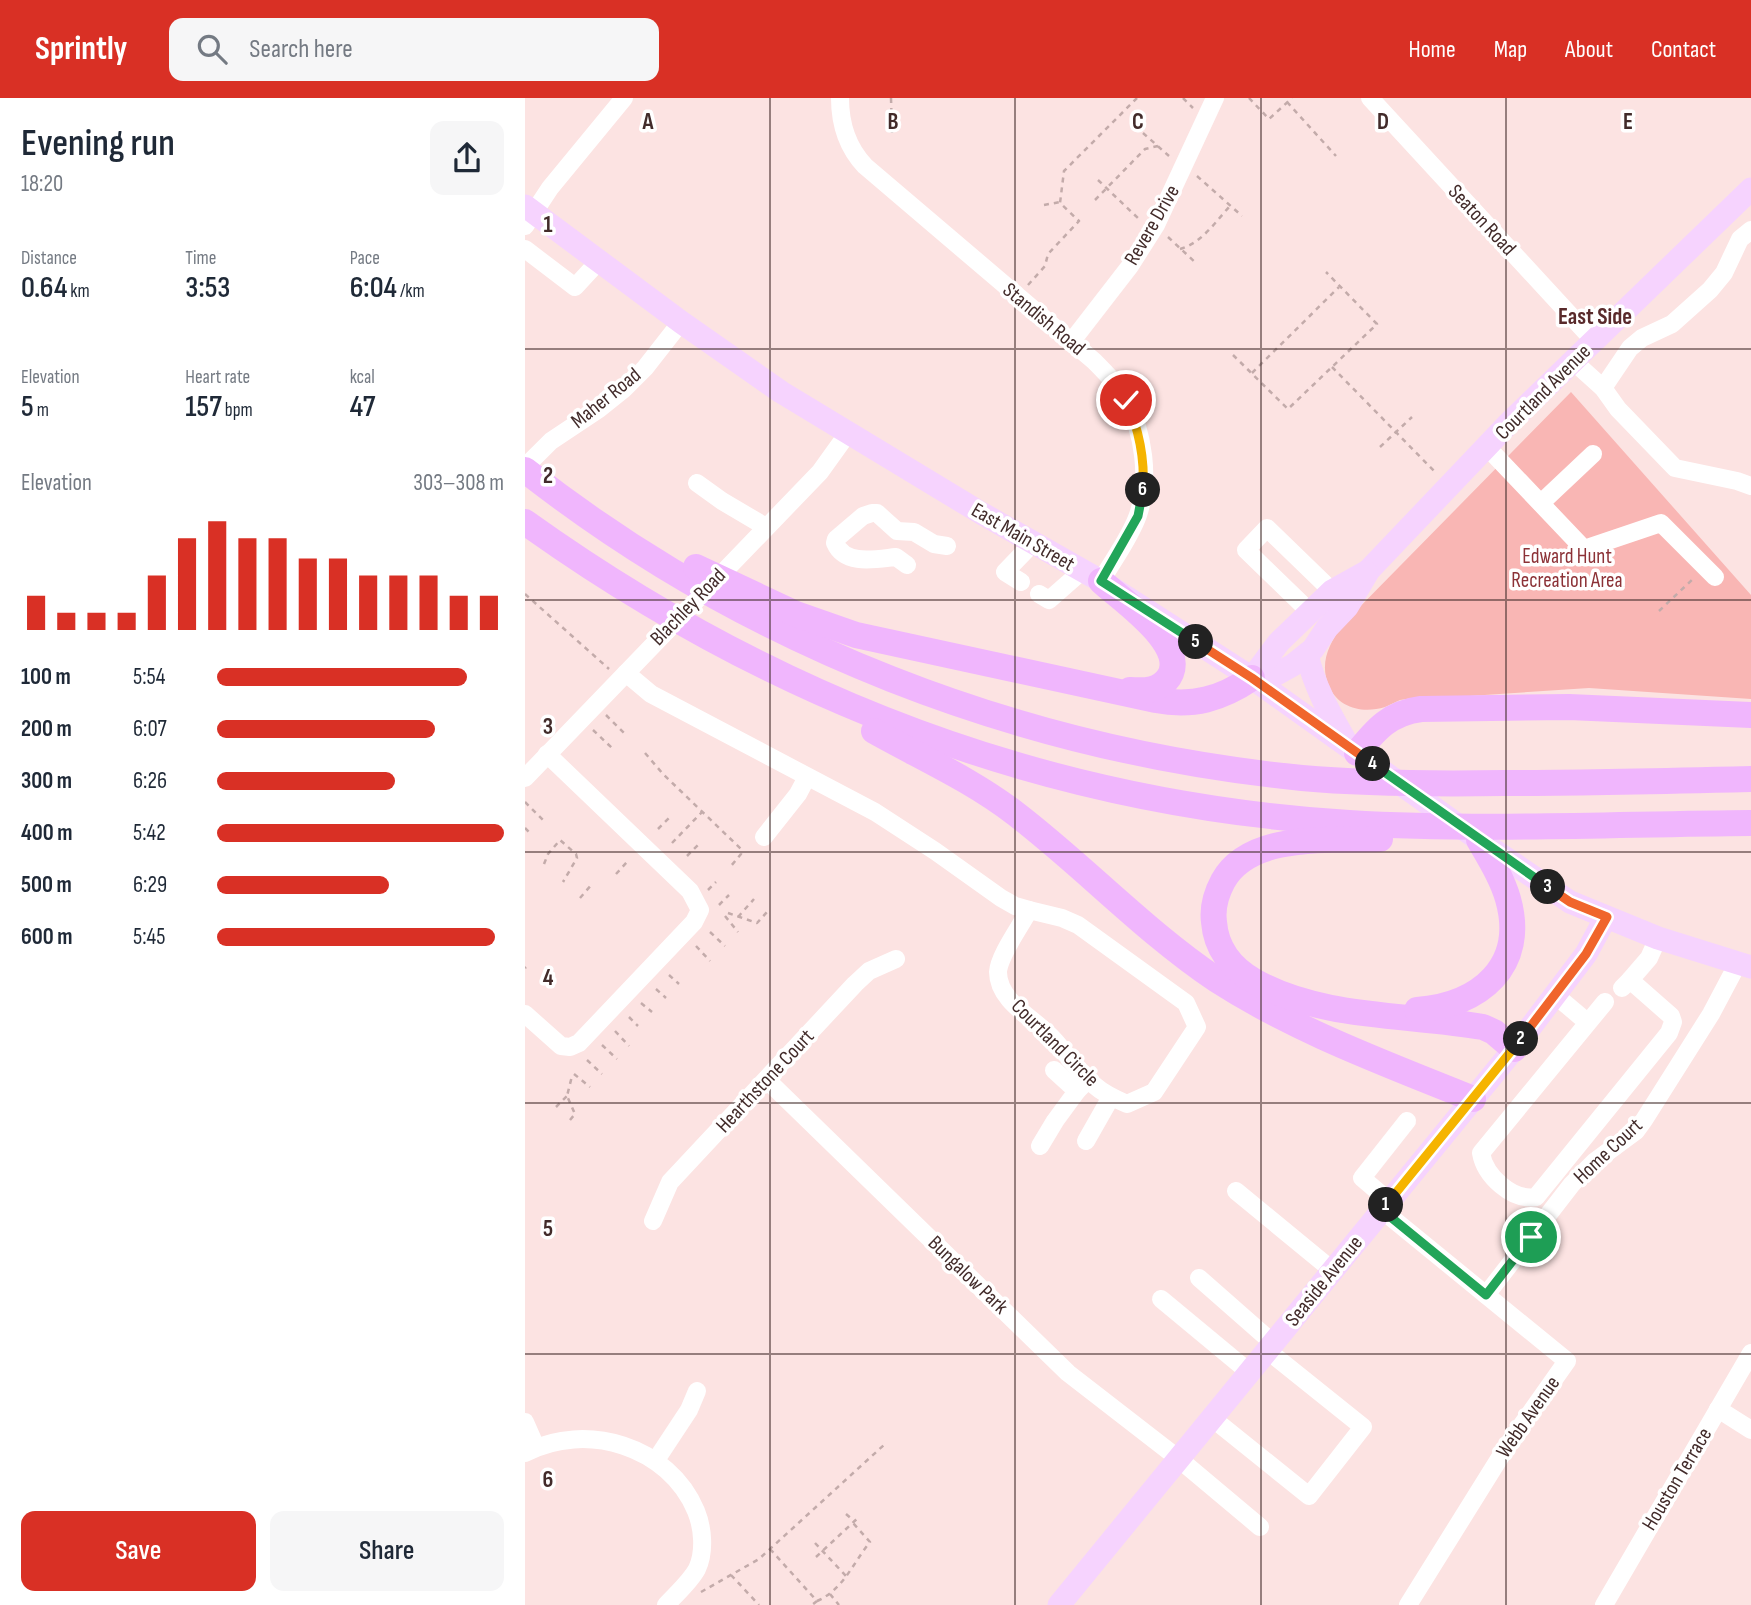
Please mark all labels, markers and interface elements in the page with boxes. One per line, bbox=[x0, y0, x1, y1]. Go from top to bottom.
search box bbox=[169, 18, 659, 81]
text: Sprintly bbox=[35, 29, 127, 69]
icon: search bbox=[193, 30, 231, 68]
text: Search here bbox=[249, 34, 353, 65]
text: Home bbox=[1408, 35, 1456, 64]
text: Map bbox=[1494, 35, 1527, 64]
text: About bbox=[1565, 35, 1613, 64]
text: Contact bbox=[1651, 35, 1716, 64]
text: A bbox=[642, 108, 655, 136]
text: B bbox=[888, 108, 899, 136]
text: C bbox=[1132, 108, 1144, 136]
text: D bbox=[1377, 108, 1389, 136]
text: E bbox=[1623, 108, 1633, 136]
text: Evening run bbox=[21, 121, 175, 166]
button: share bbox=[430, 121, 504, 195]
text: 18:20 bbox=[21, 170, 63, 198]
street label: Seaton Road bbox=[1443, 179, 1521, 261]
street label: Revere Drive bbox=[1119, 181, 1185, 269]
text: 1 bbox=[543, 211, 553, 239]
text: Distance bbox=[21, 247, 77, 270]
text: Time bbox=[185, 247, 216, 270]
text: Pace bbox=[350, 247, 380, 270]
text: 0.64 bbox=[21, 270, 67, 306]
text: 3:53 bbox=[185, 270, 230, 306]
text: 6:04 bbox=[350, 270, 397, 306]
street label: Standish Road bbox=[998, 277, 1090, 361]
text: km bbox=[67, 280, 90, 303]
text: /km bbox=[397, 280, 425, 303]
district label: East Side bbox=[1558, 303, 1632, 331]
street label: Courtland Avenue bbox=[1490, 339, 1596, 445]
street label: Maher Road bbox=[566, 362, 646, 434]
text: Elevation bbox=[21, 366, 80, 389]
text: Heart rate bbox=[185, 366, 250, 389]
text: kcal bbox=[350, 366, 375, 389]
pin bbox=[1096, 370, 1156, 430]
icon: check bbox=[1107, 381, 1145, 419]
text: 5 bbox=[21, 389, 34, 425]
text: 157 bbox=[185, 389, 222, 425]
text: 47 bbox=[350, 389, 375, 425]
text: m bbox=[34, 399, 49, 422]
text: bpm bbox=[222, 399, 253, 422]
text: 2 bbox=[543, 462, 553, 490]
text: Elevation bbox=[21, 469, 92, 497]
text: 303–308 m bbox=[413, 469, 504, 497]
pin: 6 bbox=[1125, 472, 1161, 508]
text: 6 bbox=[1138, 478, 1147, 501]
street label: East Main Street bbox=[967, 497, 1079, 577]
park label: Edward Hunt Recreation Area bbox=[1511, 544, 1623, 593]
street label: Blachley Road bbox=[645, 563, 731, 651]
pin: 5 bbox=[1179, 624, 1213, 660]
text: 5 bbox=[1191, 630, 1200, 653]
text: 100 m bbox=[21, 663, 71, 691]
text: 5:54 bbox=[133, 663, 165, 691]
text: 3 bbox=[543, 713, 553, 741]
text: 200 m bbox=[21, 715, 72, 743]
text: 6:07 bbox=[133, 715, 167, 743]
pin: 4 bbox=[1355, 746, 1391, 782]
text: 4 bbox=[1368, 752, 1377, 775]
text: 300 m bbox=[21, 767, 72, 795]
text: 6:26 bbox=[133, 767, 167, 795]
text: 400 m bbox=[21, 819, 72, 847]
text: 5:42 bbox=[133, 819, 166, 847]
pin: 3 bbox=[1531, 870, 1565, 904]
text: 500 m bbox=[21, 871, 72, 899]
text: 6:29 bbox=[133, 871, 167, 899]
text: 3 bbox=[1543, 875, 1552, 898]
text: 600 m bbox=[21, 923, 73, 951]
text: 5:45 bbox=[133, 923, 165, 951]
text: 4 bbox=[543, 964, 554, 992]
street label: Courtland Circle bbox=[1006, 994, 1104, 1092]
pin: 2 bbox=[1503, 1021, 1539, 1056]
street label: Hearthstone Court bbox=[711, 1024, 819, 1138]
text: 2 bbox=[1516, 1027, 1525, 1050]
street label: Home Court bbox=[1568, 1113, 1648, 1189]
pin: 1 bbox=[1369, 1188, 1403, 1222]
text: 1 bbox=[1382, 1193, 1389, 1216]
pin bbox=[1501, 1207, 1561, 1267]
text: 5 bbox=[543, 1215, 553, 1243]
icon: arrive bbox=[1512, 1218, 1550, 1256]
street label: Bungalow Park bbox=[923, 1231, 1013, 1319]
street label: Seaside Avenue bbox=[1280, 1231, 1368, 1331]
street label: Webb Avenue bbox=[1491, 1371, 1565, 1463]
street label: Houston Terrace bbox=[1637, 1423, 1717, 1535]
text: 6 bbox=[543, 1466, 553, 1494]
button: Save bbox=[21, 1511, 256, 1591]
button: Share bbox=[270, 1511, 504, 1591]

